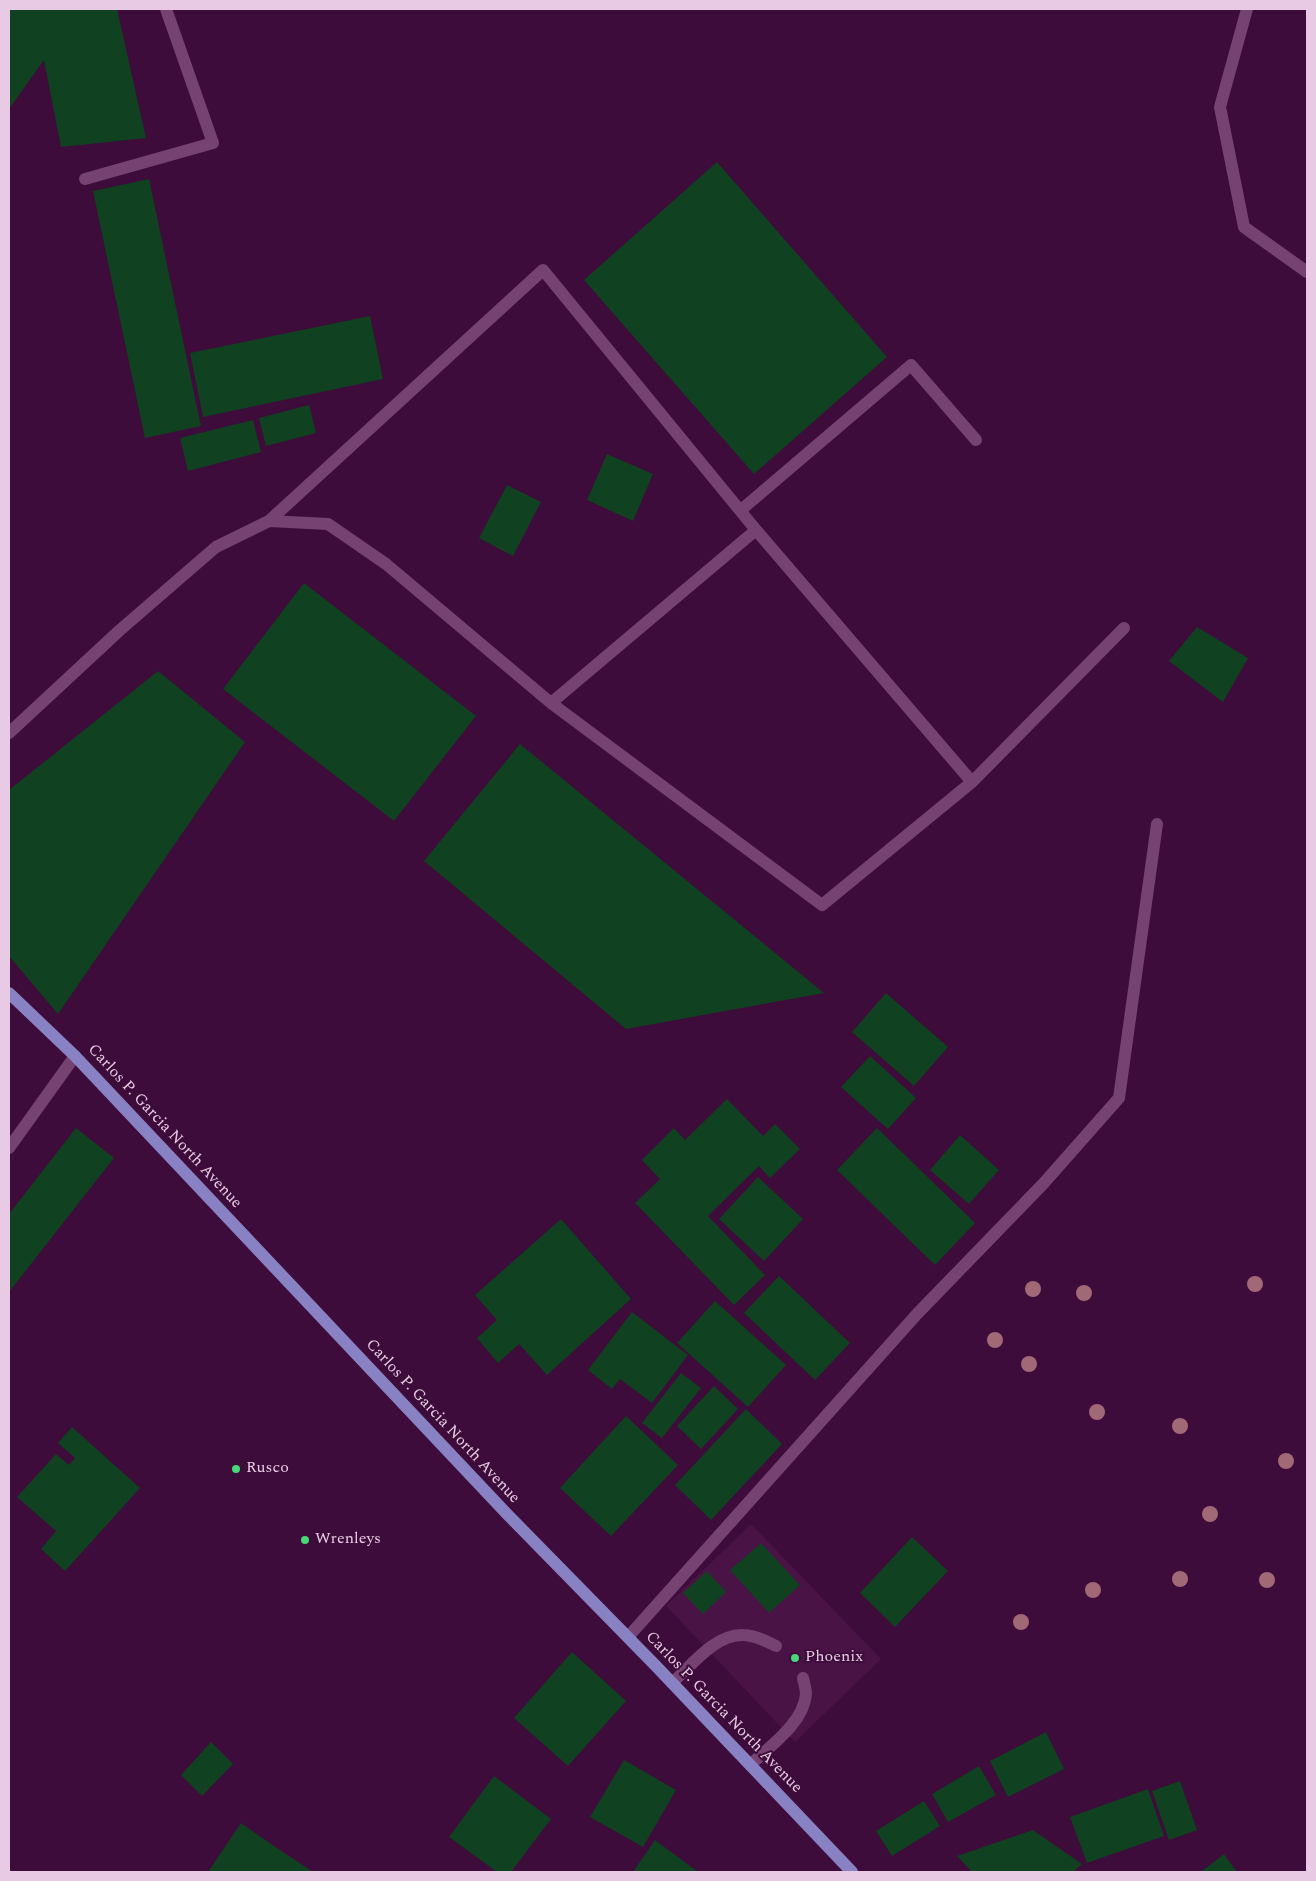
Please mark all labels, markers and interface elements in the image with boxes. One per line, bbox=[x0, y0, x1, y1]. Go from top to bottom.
street label: Carlos P. Garcia North Avenue bbox=[83, 1041, 245, 1213]
street label: Carlos P. Garcia North Avenue bbox=[361, 1336, 523, 1508]
place label: Rusco bbox=[246, 1459, 289, 1479]
marker: Rusco bbox=[230, 1463, 242, 1475]
place label: Wrenleys bbox=[315, 1530, 381, 1550]
marker: Wrenleys bbox=[299, 1534, 311, 1546]
street label: Carlos P. Garcia North Avenue bbox=[641, 1628, 805, 1798]
place label: Phoenix bbox=[805, 1648, 863, 1668]
marker: Phoenix bbox=[789, 1652, 801, 1664]

